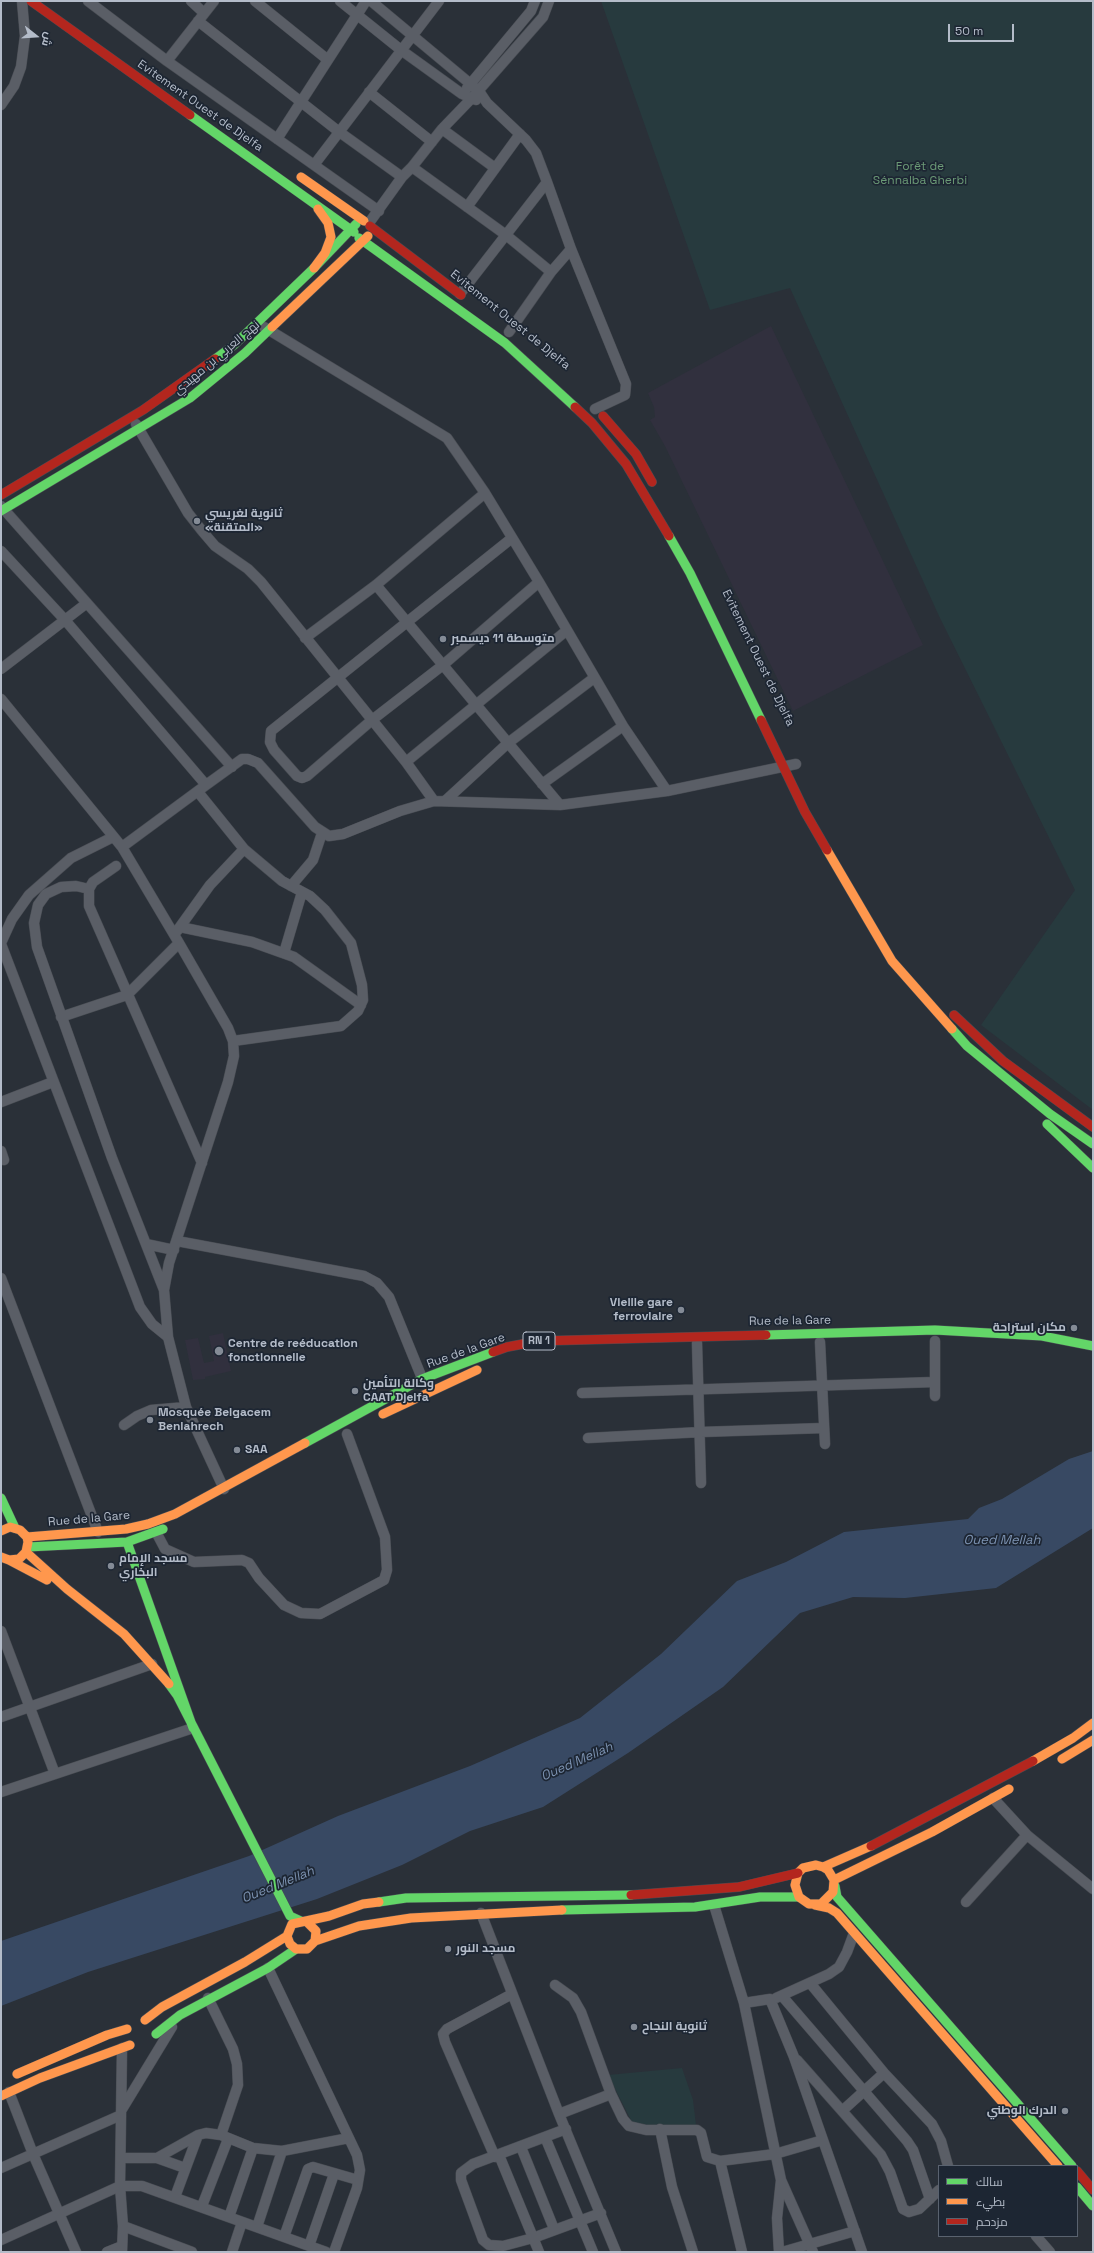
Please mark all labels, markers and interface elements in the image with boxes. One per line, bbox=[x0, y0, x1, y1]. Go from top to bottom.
north arrow bbox=[16, 16, 56, 56]
scale bar bbox=[950, 16, 1016, 42]
text: 50 m bbox=[955, 23, 983, 39]
text: ش bbox=[39, 31, 56, 48]
street label: Evitement Ouest de Djelfa bbox=[134, 57, 266, 155]
park label: Forêt de Sénnalba Gherbi bbox=[873, 160, 967, 188]
street label: Evitement Ouest de Djelfa bbox=[447, 267, 573, 373]
street label: نهج العربي بن مهيدي bbox=[171, 318, 263, 398]
place label: ثانوية لغريسي «المتقنة» bbox=[205, 507, 282, 535]
marker: ثانوية لغريسي «المتقنة» bbox=[192, 516, 202, 526]
street label: Evitement Ouest de Djelfa bbox=[719, 587, 797, 729]
place label: متوسطة 11 ديسمبر bbox=[451, 632, 555, 646]
marker: متوسطة 11 ديسمبر bbox=[438, 634, 448, 644]
place label: Vieille gare ferroviaire bbox=[610, 1296, 673, 1324]
marker: Vieille gare ferroviaire bbox=[676, 1305, 686, 1315]
street label: Rue de la Gare bbox=[749, 1313, 831, 1329]
place label: مكان استراحة bbox=[993, 1321, 1066, 1335]
marker: مكان استراحة bbox=[1069, 1323, 1079, 1333]
street label: Rue de la Gare bbox=[425, 1330, 507, 1372]
road number: RN 1 bbox=[523, 1332, 555, 1350]
place label: Centre de reéducation fonctionnelle bbox=[228, 1337, 358, 1365]
marker: Centre de reéducation fonctionnelle bbox=[213, 1345, 225, 1357]
place label: وكالة التأمين CAAT Djelfa bbox=[363, 1377, 434, 1405]
marker: وكالة التأمين CAAT Djelfa bbox=[350, 1386, 360, 1396]
place label: Mosquée Belgacem Benlahrech bbox=[158, 1406, 271, 1434]
marker: Mosquée Belgacem Benlahrech bbox=[145, 1415, 155, 1425]
place label: SAA bbox=[245, 1443, 267, 1457]
marker: SAA bbox=[232, 1445, 242, 1455]
street label: Rue de la Gare bbox=[47, 1508, 131, 1530]
water label: Oued Mellah bbox=[964, 1532, 1040, 1548]
place label: مسجد الإمام البخاري bbox=[119, 1552, 187, 1580]
marker: مسجد الإمام البخاري bbox=[106, 1561, 116, 1571]
water label: Oued Mellah bbox=[539, 1739, 615, 1785]
water label: Oued Mellah bbox=[239, 1863, 317, 1907]
place label: مسجد النور bbox=[456, 1942, 515, 1956]
marker: مسجد النور bbox=[443, 1944, 453, 1954]
place label: ثانوية النجاح bbox=[642, 2020, 707, 2034]
marker: ثانوية النجاح bbox=[629, 2022, 639, 2032]
place label: الدرك الوطني bbox=[987, 2104, 1057, 2118]
marker: الدرك الوطني bbox=[1060, 2106, 1070, 2116]
legend bbox=[938, 2165, 1078, 2237]
text: سالك bbox=[976, 2174, 1003, 2190]
text: بطيء bbox=[976, 2194, 1005, 2210]
text: مزدحم bbox=[976, 2214, 1008, 2230]

